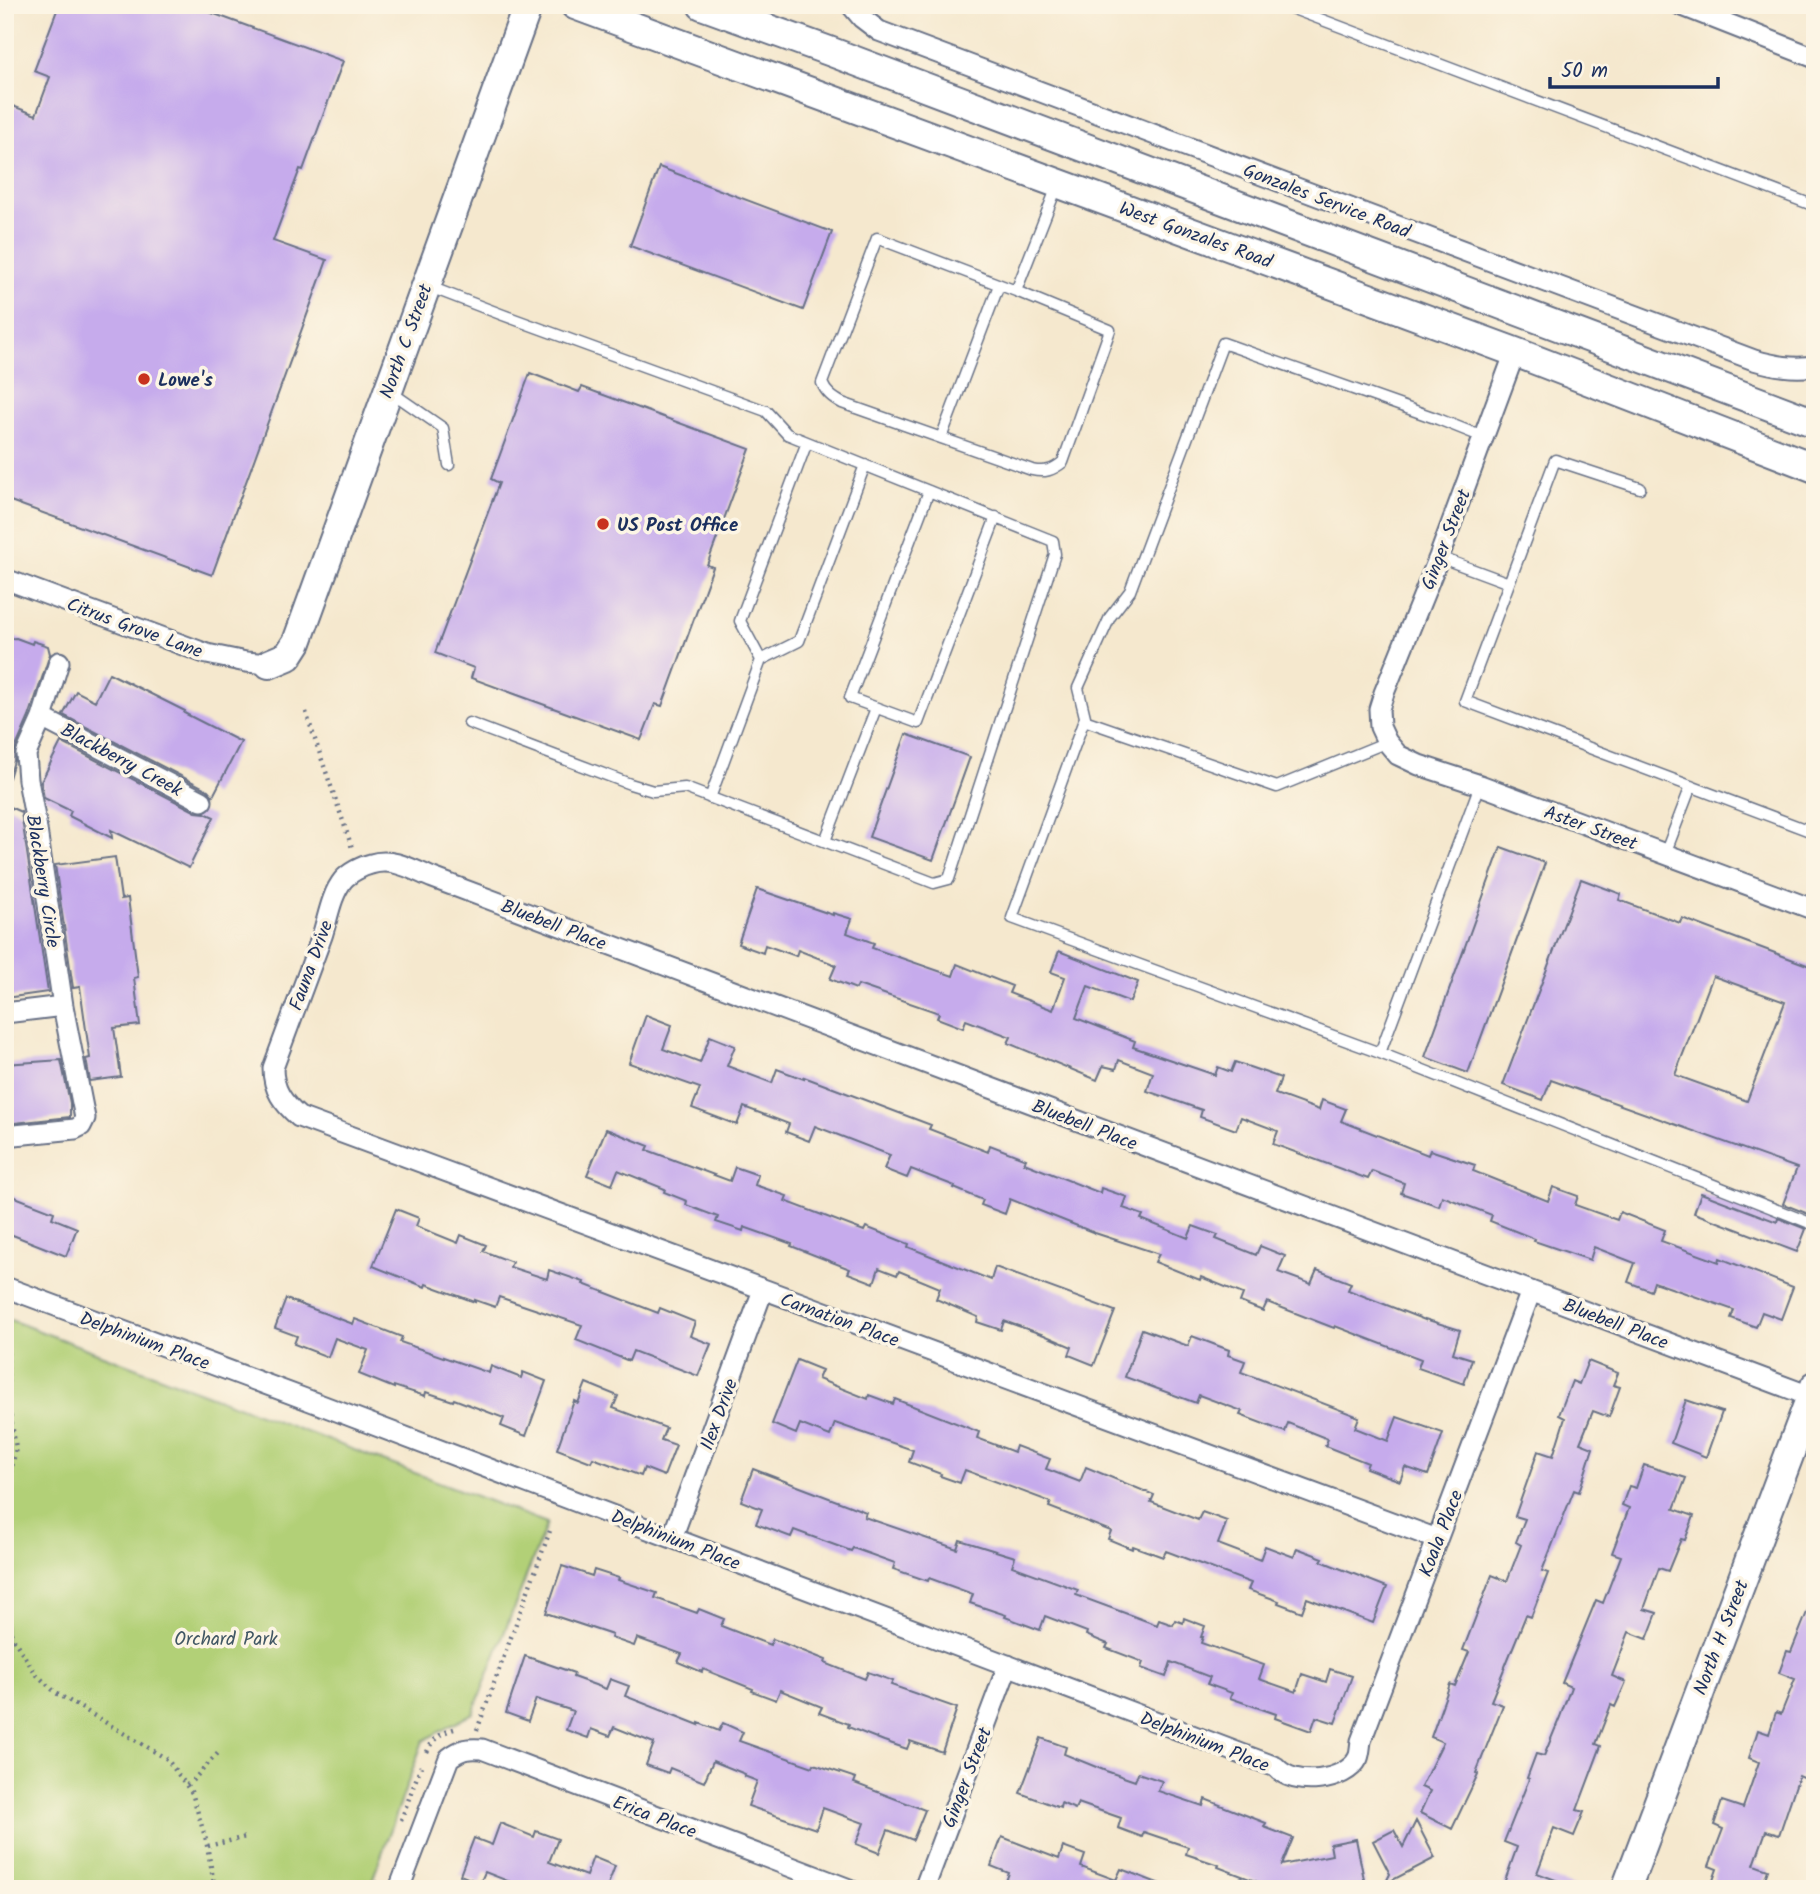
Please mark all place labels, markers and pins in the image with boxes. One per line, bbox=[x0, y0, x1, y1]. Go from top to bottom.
place label: Lowe's bbox=[158, 366, 213, 396]
marker: Lowe's bbox=[136, 371, 152, 387]
place label: US Post Office bbox=[617, 511, 738, 541]
marker: US Post Office bbox=[595, 516, 611, 532]

